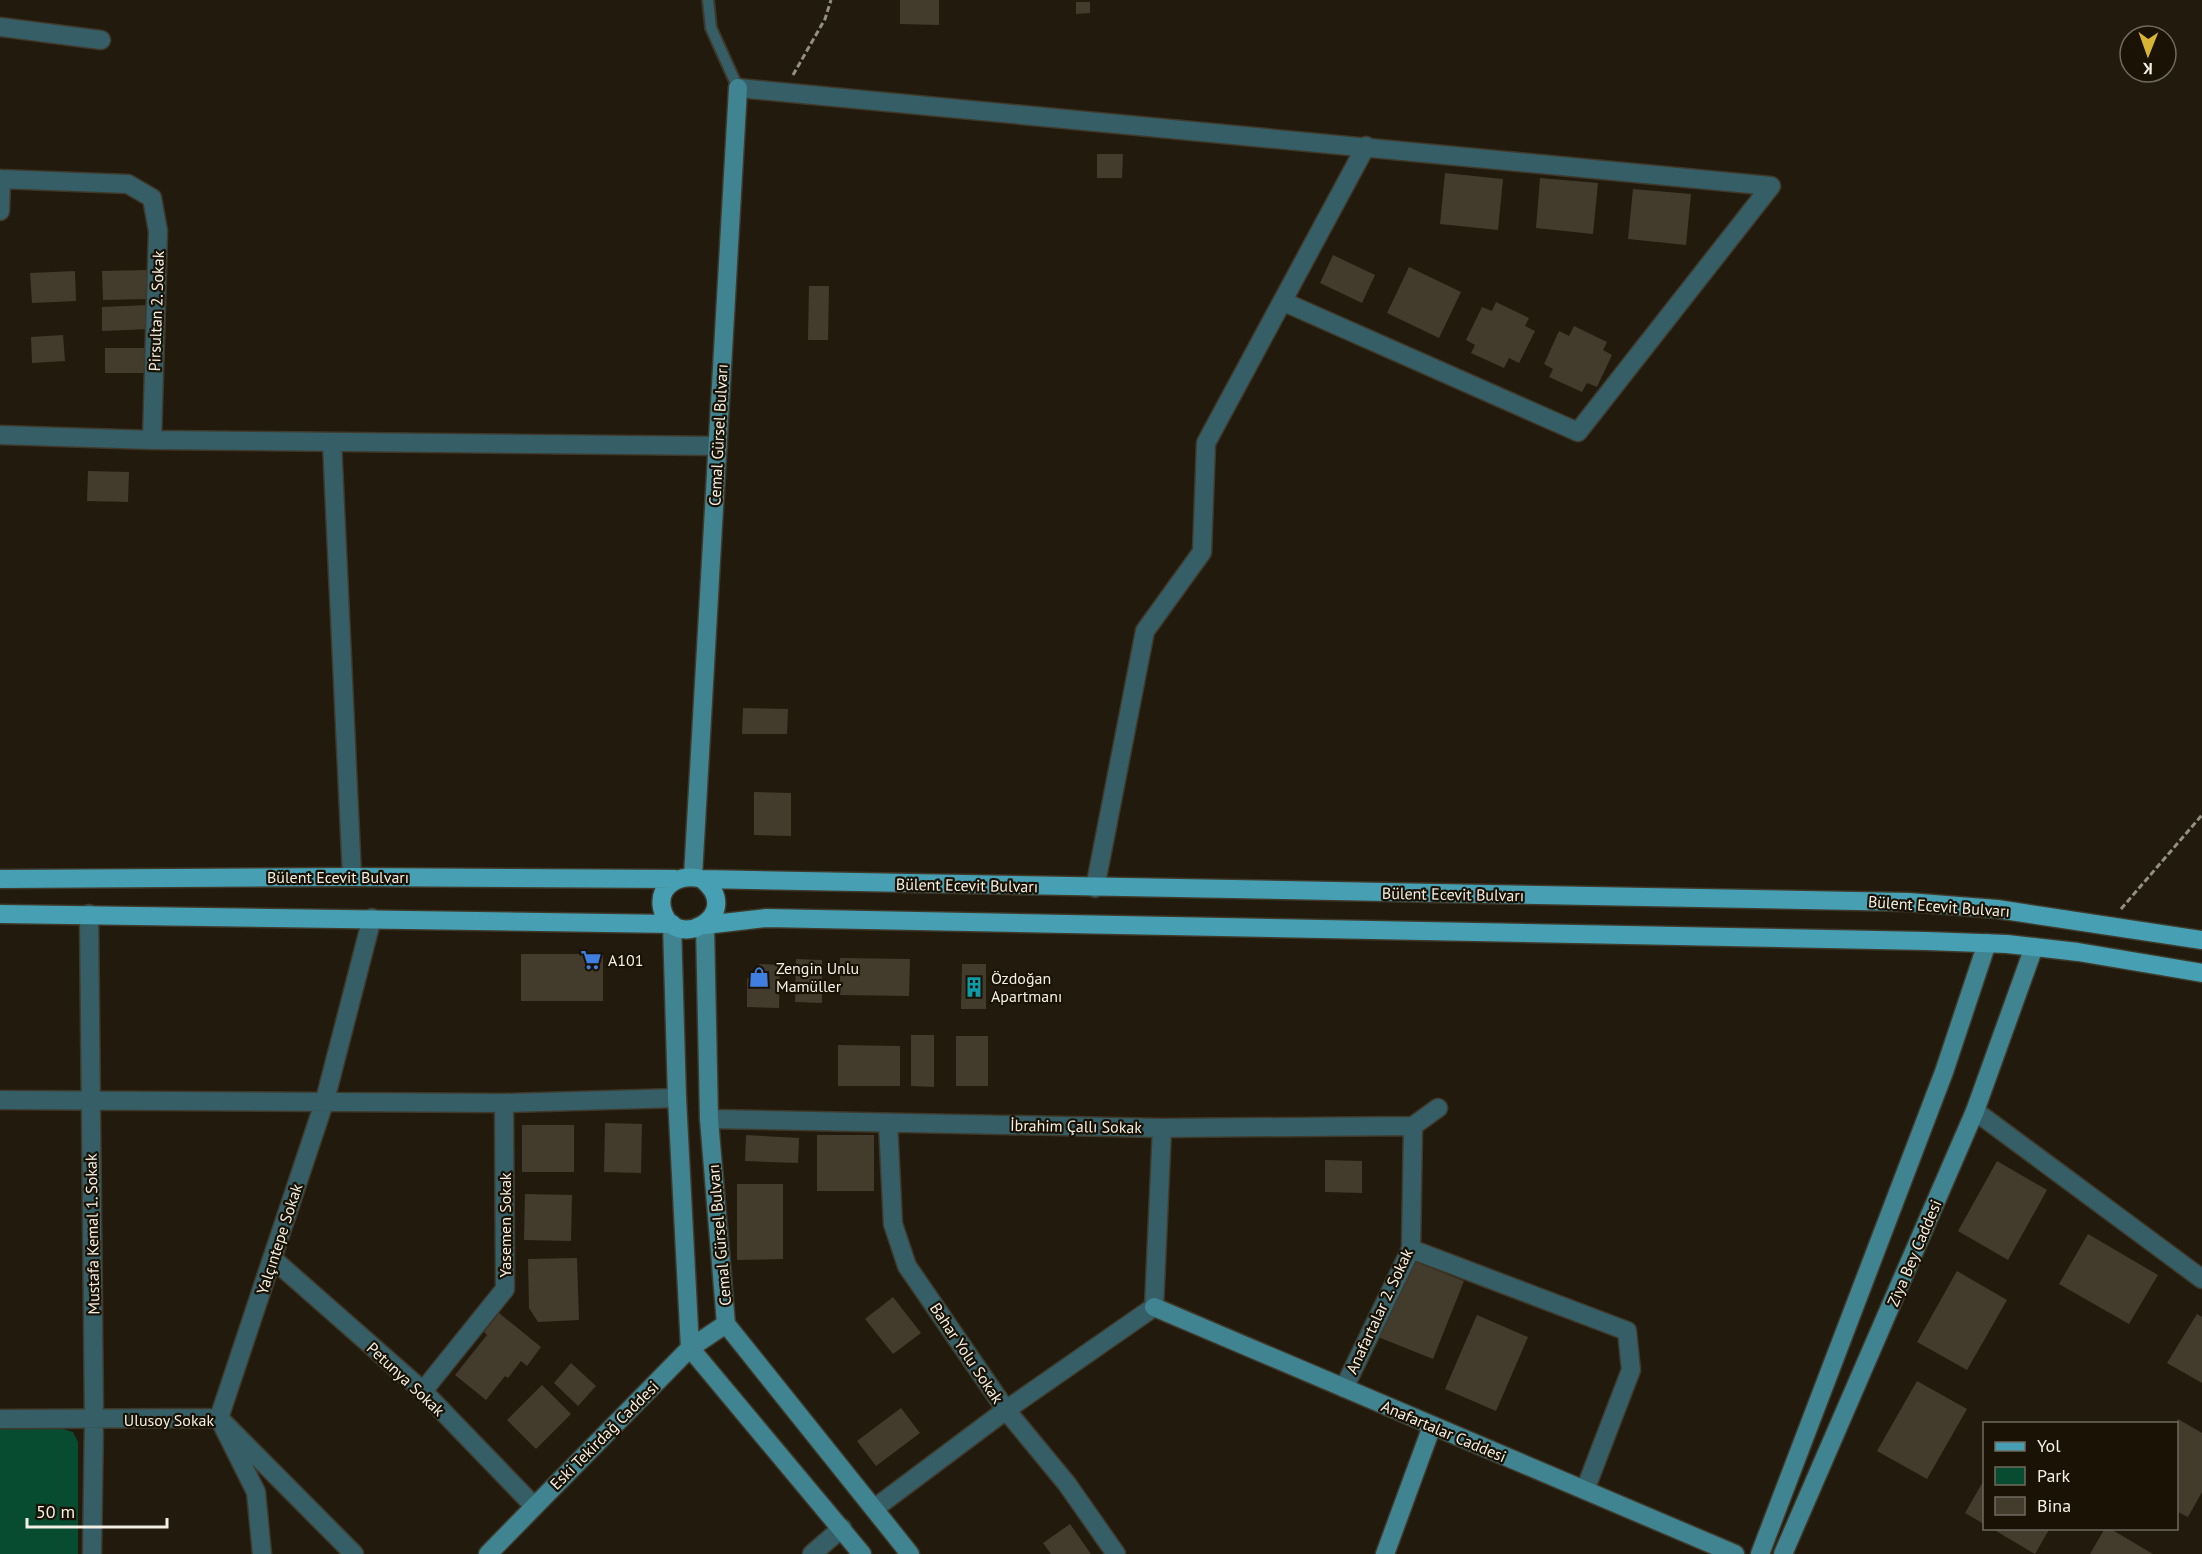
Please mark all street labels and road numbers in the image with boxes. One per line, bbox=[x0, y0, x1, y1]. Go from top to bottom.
street label: Pirsultan 2. Sokak bbox=[144, 250, 168, 372]
street label: Cemal Gürsel Bulvarı bbox=[704, 363, 732, 507]
street label: Bülent Ecevit Bulvarı bbox=[267, 867, 409, 887]
street label: Bülent Ecevit Bulvarı bbox=[896, 874, 1038, 896]
street label: Bülent Ecevit Bulvarı bbox=[1382, 883, 1524, 905]
street label: Bülent Ecevit Bulvarı bbox=[1867, 891, 2011, 921]
street label: İbrahim Çallı Sokak bbox=[1010, 1115, 1143, 1137]
street label: Mustafa Kemal 1. Sokak bbox=[81, 1153, 103, 1315]
street label: Cemal Gürsel Bulvarı bbox=[703, 1163, 735, 1307]
street label: Yasemen Sokak bbox=[495, 1172, 515, 1278]
street label: Yalçıntepe Sokak bbox=[252, 1181, 306, 1297]
street label: Ziya Bey Caddesi bbox=[1882, 1197, 1946, 1309]
street label: Anafartalar 2. Sokak bbox=[1341, 1245, 1417, 1377]
street label: Bahar Yolu Sokak bbox=[926, 1299, 1008, 1407]
street label: Petunya Sokak bbox=[363, 1338, 449, 1420]
street label: Eski Tekirdağ Caddesi bbox=[545, 1376, 663, 1494]
street label: Anafartalar Caddesi bbox=[1378, 1396, 1510, 1466]
street label: Ulusoy Sokak bbox=[124, 1410, 215, 1430]

